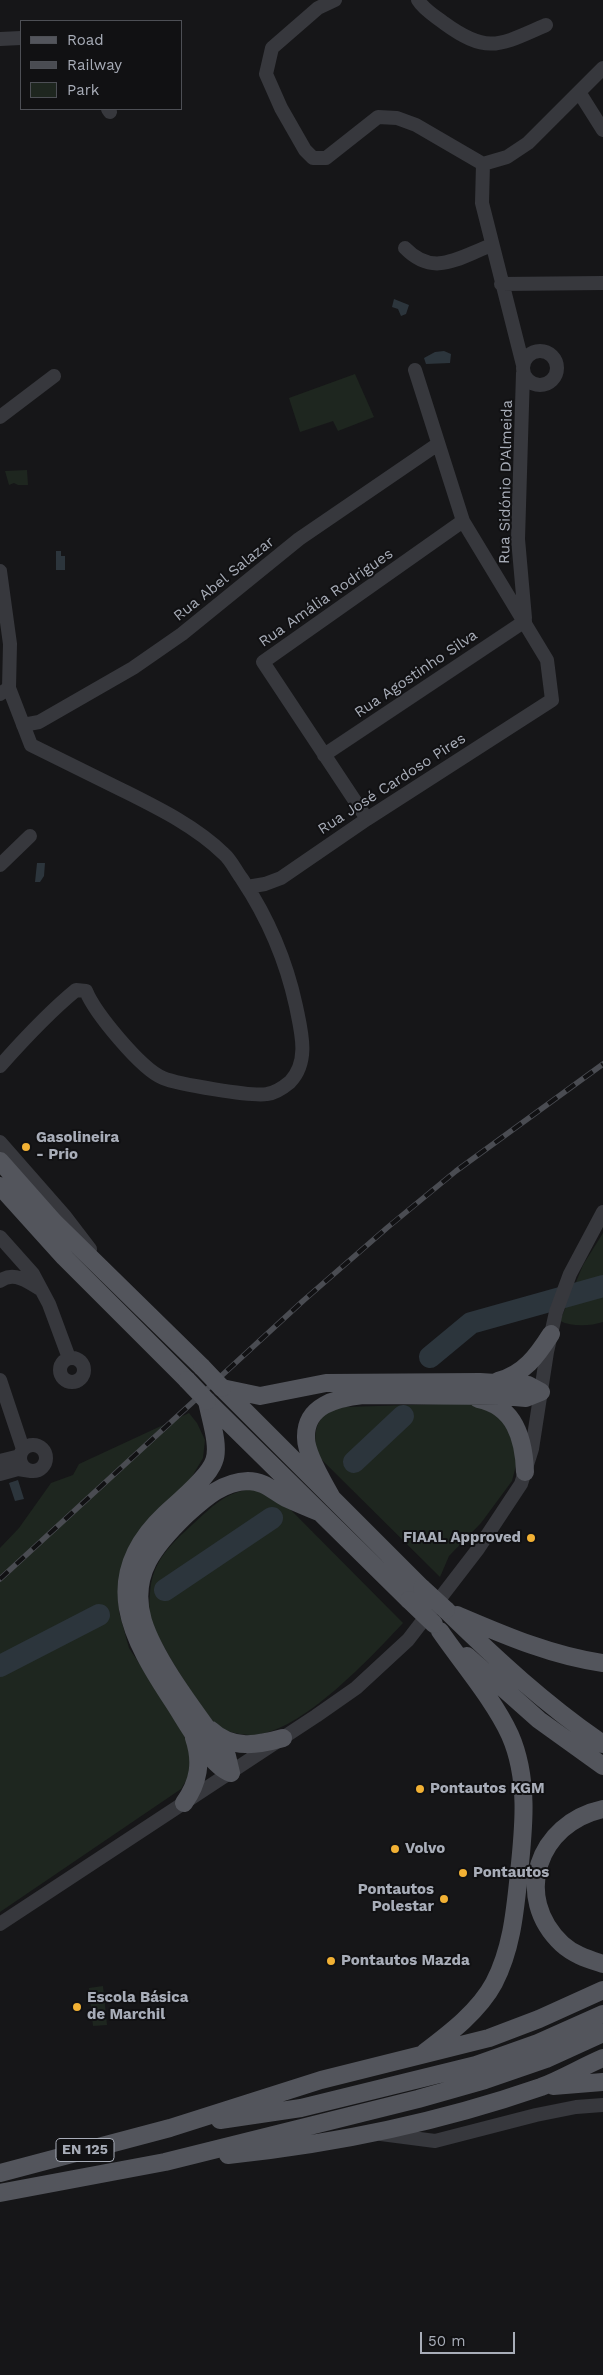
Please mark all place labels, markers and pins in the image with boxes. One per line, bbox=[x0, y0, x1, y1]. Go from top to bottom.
place label: Gasolineira - Prio bbox=[36, 1129, 119, 1164]
marker: Gasolineira - Prio bbox=[20, 1141, 32, 1153]
place label: FIAAL Approved bbox=[403, 1529, 521, 1547]
marker: FIAAL Approved bbox=[525, 1532, 537, 1544]
place label: Pontautos KGM bbox=[430, 1780, 545, 1798]
marker: Pontautos KGM bbox=[414, 1783, 426, 1795]
place label: Volvo bbox=[405, 1840, 445, 1858]
marker: Volvo bbox=[389, 1843, 401, 1855]
place label: Pontautos bbox=[473, 1864, 549, 1882]
marker: Pontautos bbox=[457, 1867, 469, 1879]
place label: Pontautos Polestar bbox=[358, 1881, 434, 1916]
marker: Pontautos Polestar bbox=[438, 1893, 450, 1905]
place label: Pontautos Mazda bbox=[341, 1952, 470, 1970]
marker: Pontautos Mazda bbox=[325, 1955, 337, 1967]
place label: Escola Básica de Marchil bbox=[87, 1989, 188, 2024]
marker: Escola Básica de Marchil bbox=[71, 2001, 83, 2013]

